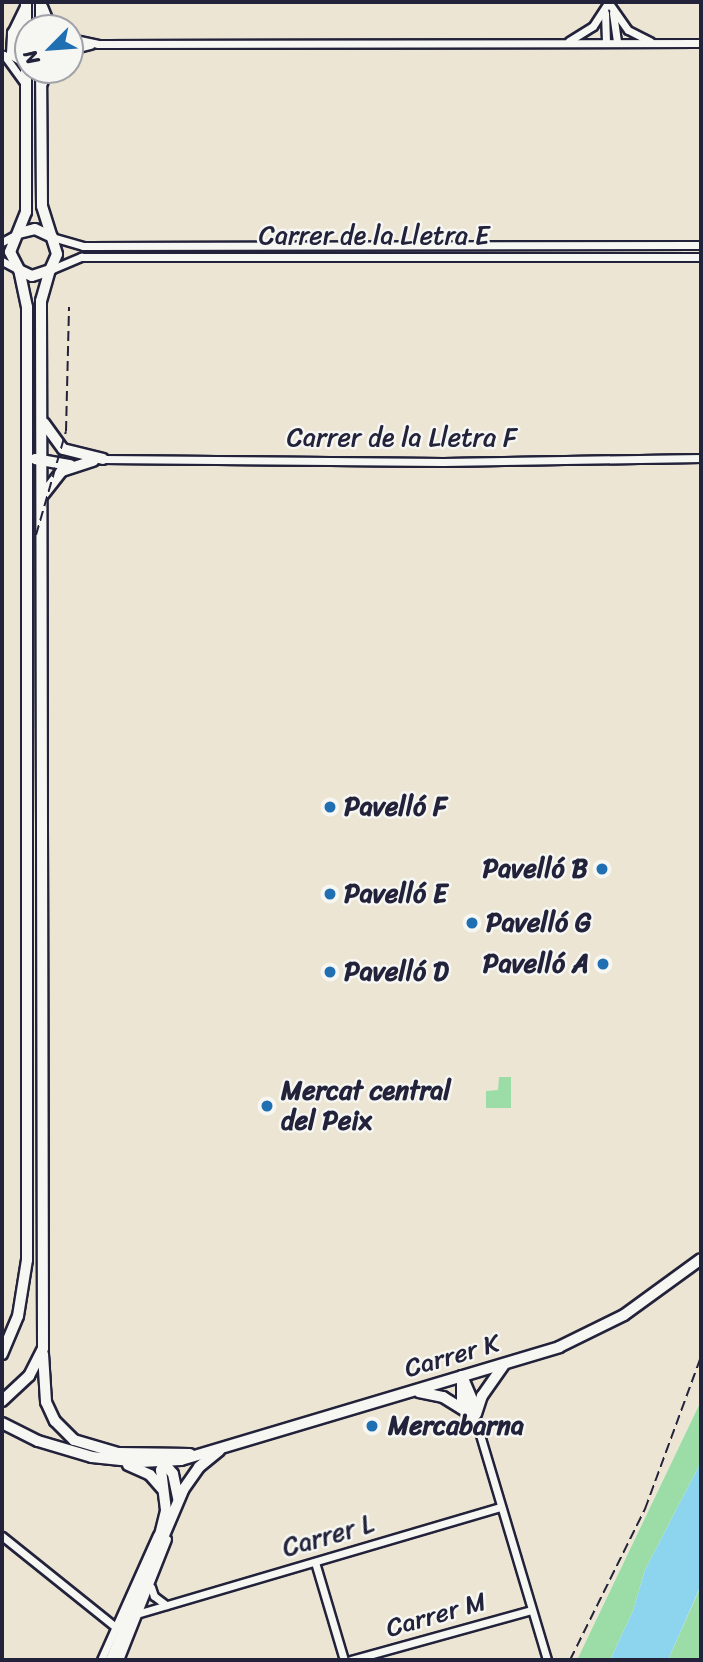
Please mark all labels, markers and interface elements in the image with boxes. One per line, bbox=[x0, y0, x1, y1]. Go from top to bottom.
north arrow bbox=[14, 14, 84, 84]
text: N bbox=[14, 44, 49, 70]
street label: Carrer de la Lletra E bbox=[258, 220, 490, 252]
street label: Carrer de la Lletra F bbox=[286, 422, 518, 454]
place label: Pavelló F bbox=[344, 791, 447, 823]
marker: Pavelló F bbox=[322, 799, 338, 815]
place label: Pavelló B bbox=[483, 853, 588, 885]
marker: Pavelló B bbox=[594, 861, 610, 877]
place label: Pavelló E bbox=[344, 878, 448, 910]
marker: Pavelló E bbox=[322, 886, 338, 902]
place label: Pavelló G bbox=[486, 907, 591, 939]
marker: Pavelló G bbox=[464, 915, 480, 931]
place label: Pavelló A bbox=[483, 948, 589, 980]
place label: Pavelló D bbox=[344, 956, 449, 988]
marker: Pavelló A bbox=[595, 956, 611, 972]
marker: Pavelló D bbox=[322, 964, 338, 980]
place label: Mercat central del Peix bbox=[281, 1075, 451, 1136]
marker: Mercat central del Peix bbox=[259, 1098, 275, 1114]
street label: Carrer K bbox=[401, 1328, 503, 1384]
place label: Mercabarna bbox=[388, 1410, 524, 1442]
marker: Mercabarna bbox=[362, 1416, 382, 1436]
street label: Carrer L bbox=[279, 1508, 377, 1564]
street label: Carrer M bbox=[382, 1586, 490, 1644]

